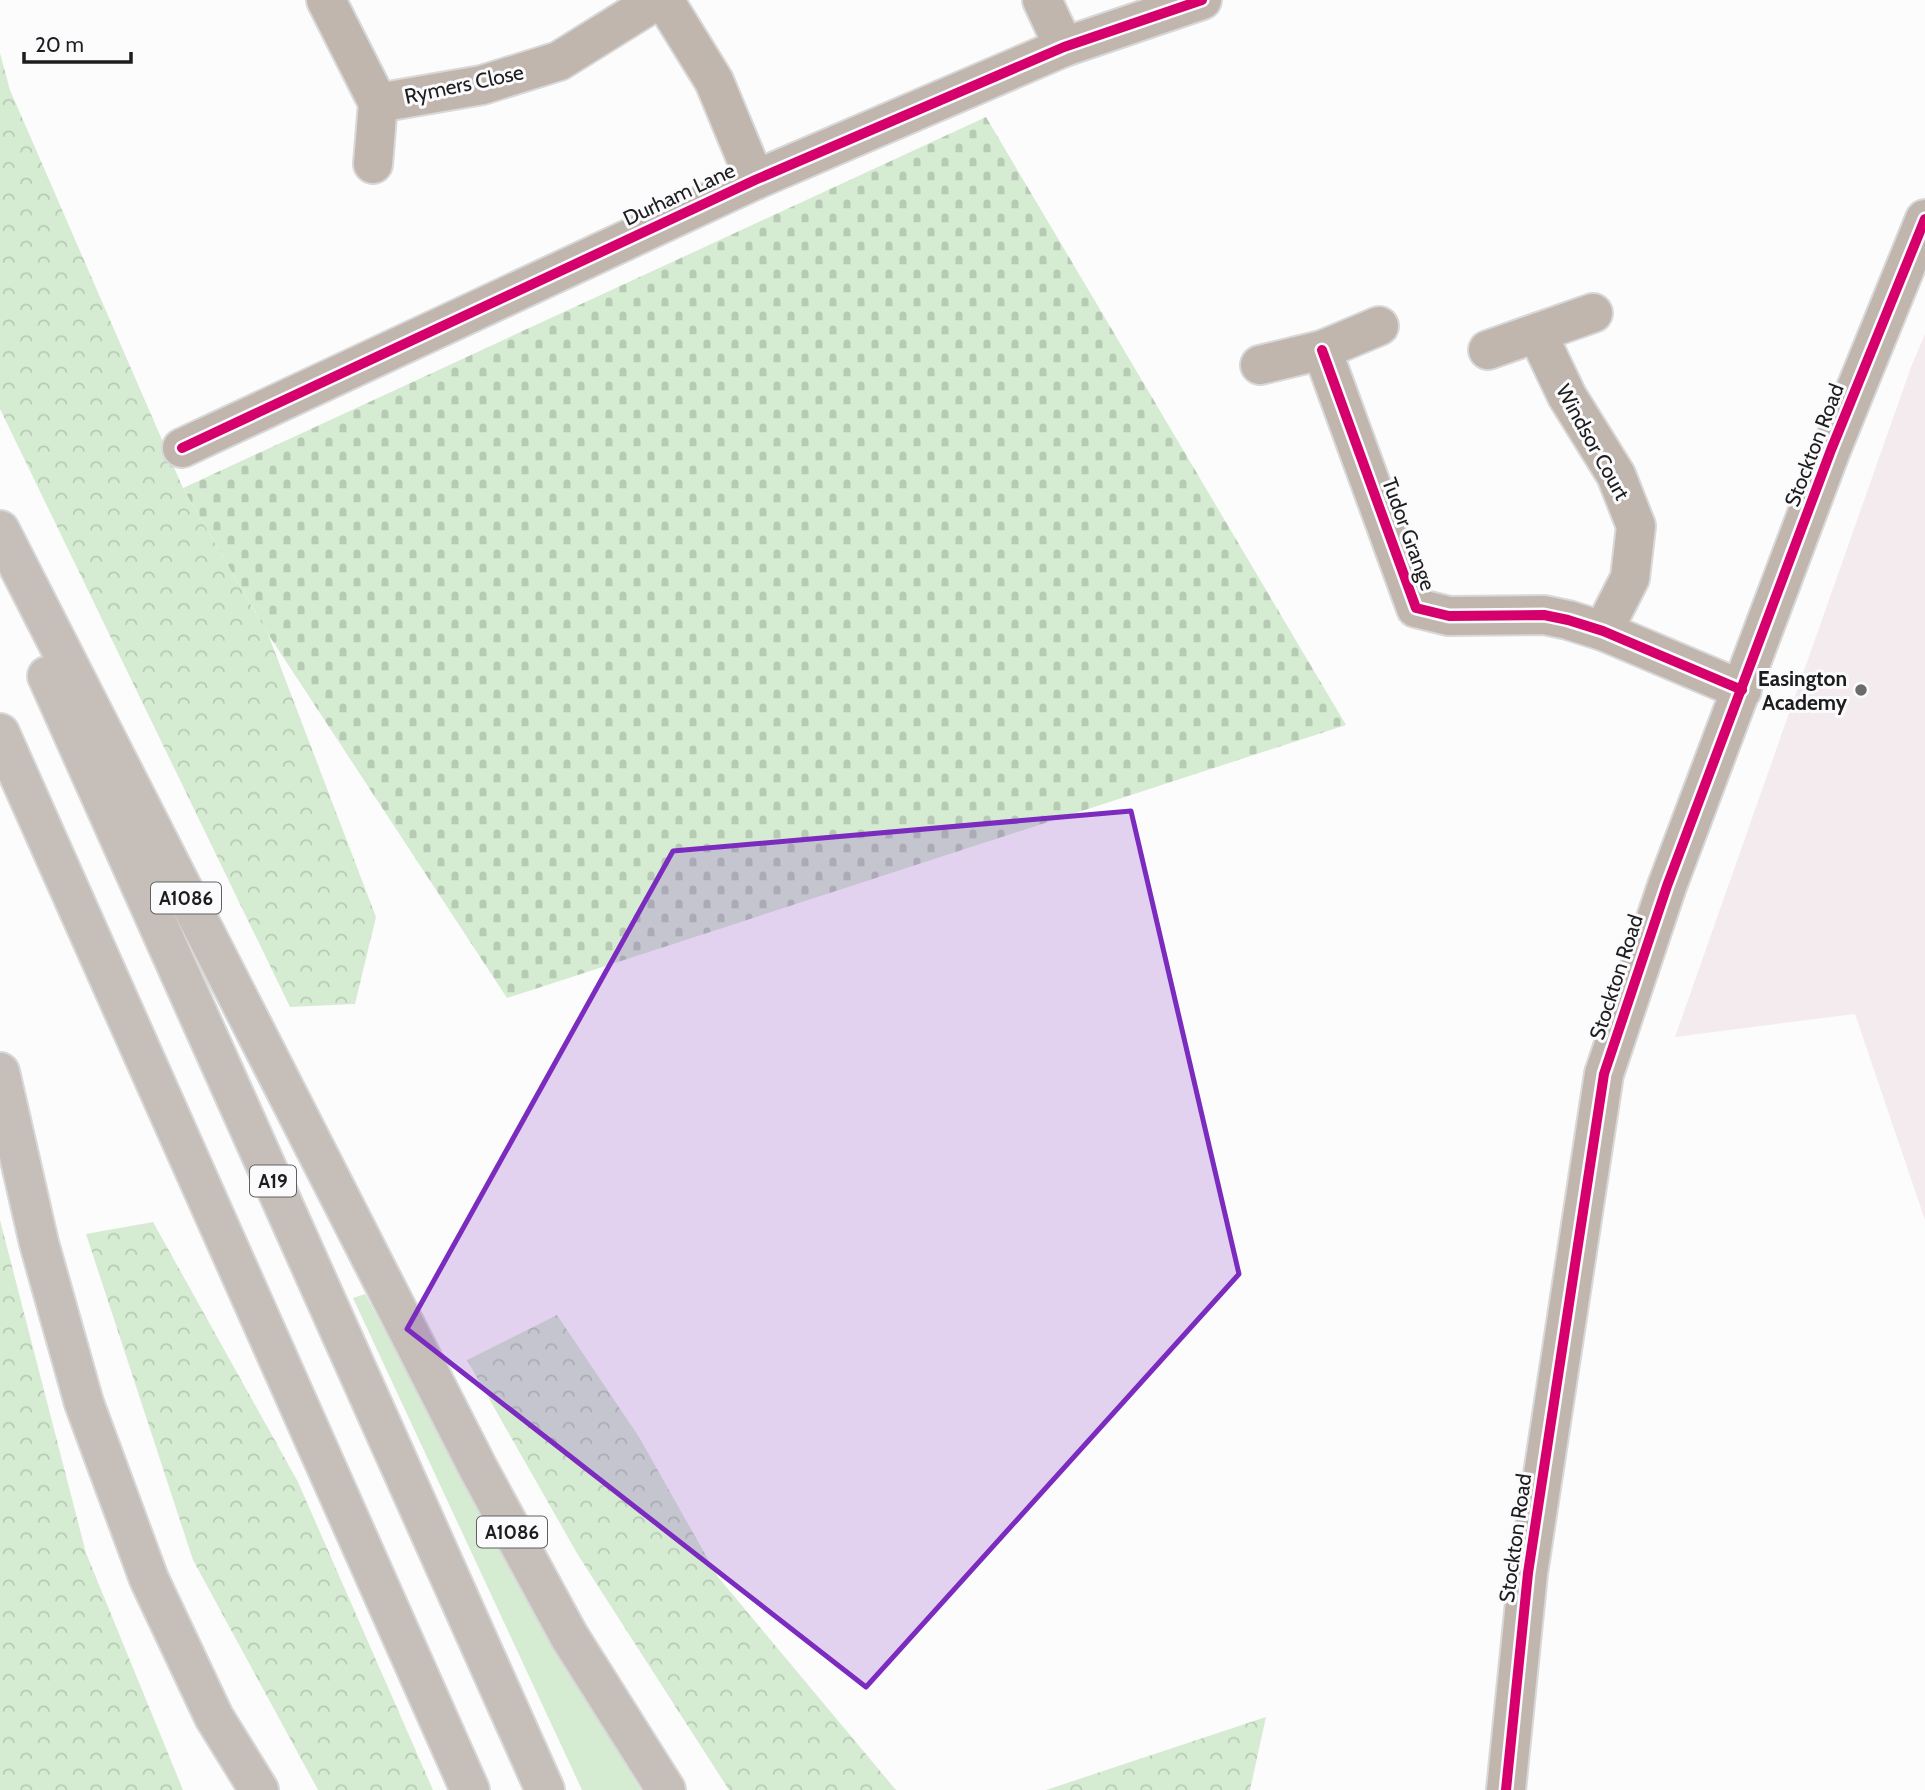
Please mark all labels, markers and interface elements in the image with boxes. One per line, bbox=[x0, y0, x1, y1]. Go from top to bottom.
scale bar bbox=[24, 21, 131, 65]
text: 20 m bbox=[35, 32, 84, 57]
street label: Rymers Close bbox=[402, 59, 526, 109]
street label: Durham Lane bbox=[619, 157, 739, 231]
street label: Windsor Court bbox=[1551, 380, 1635, 504]
street label: Stockton Road bbox=[1779, 380, 1849, 510]
street label: Tudor Grange bbox=[1377, 474, 1441, 594]
place label: Easington Academy bbox=[1758, 666, 1848, 715]
marker: Easington Academy bbox=[1853, 682, 1869, 698]
road number: A1086 bbox=[151, 882, 221, 914]
street label: Stockton Road bbox=[1584, 911, 1648, 1043]
road number: A19 bbox=[250, 1166, 296, 1196]
street label: Stockton Road bbox=[1494, 1472, 1536, 1604]
road number: A1086 bbox=[477, 1516, 547, 1548]

